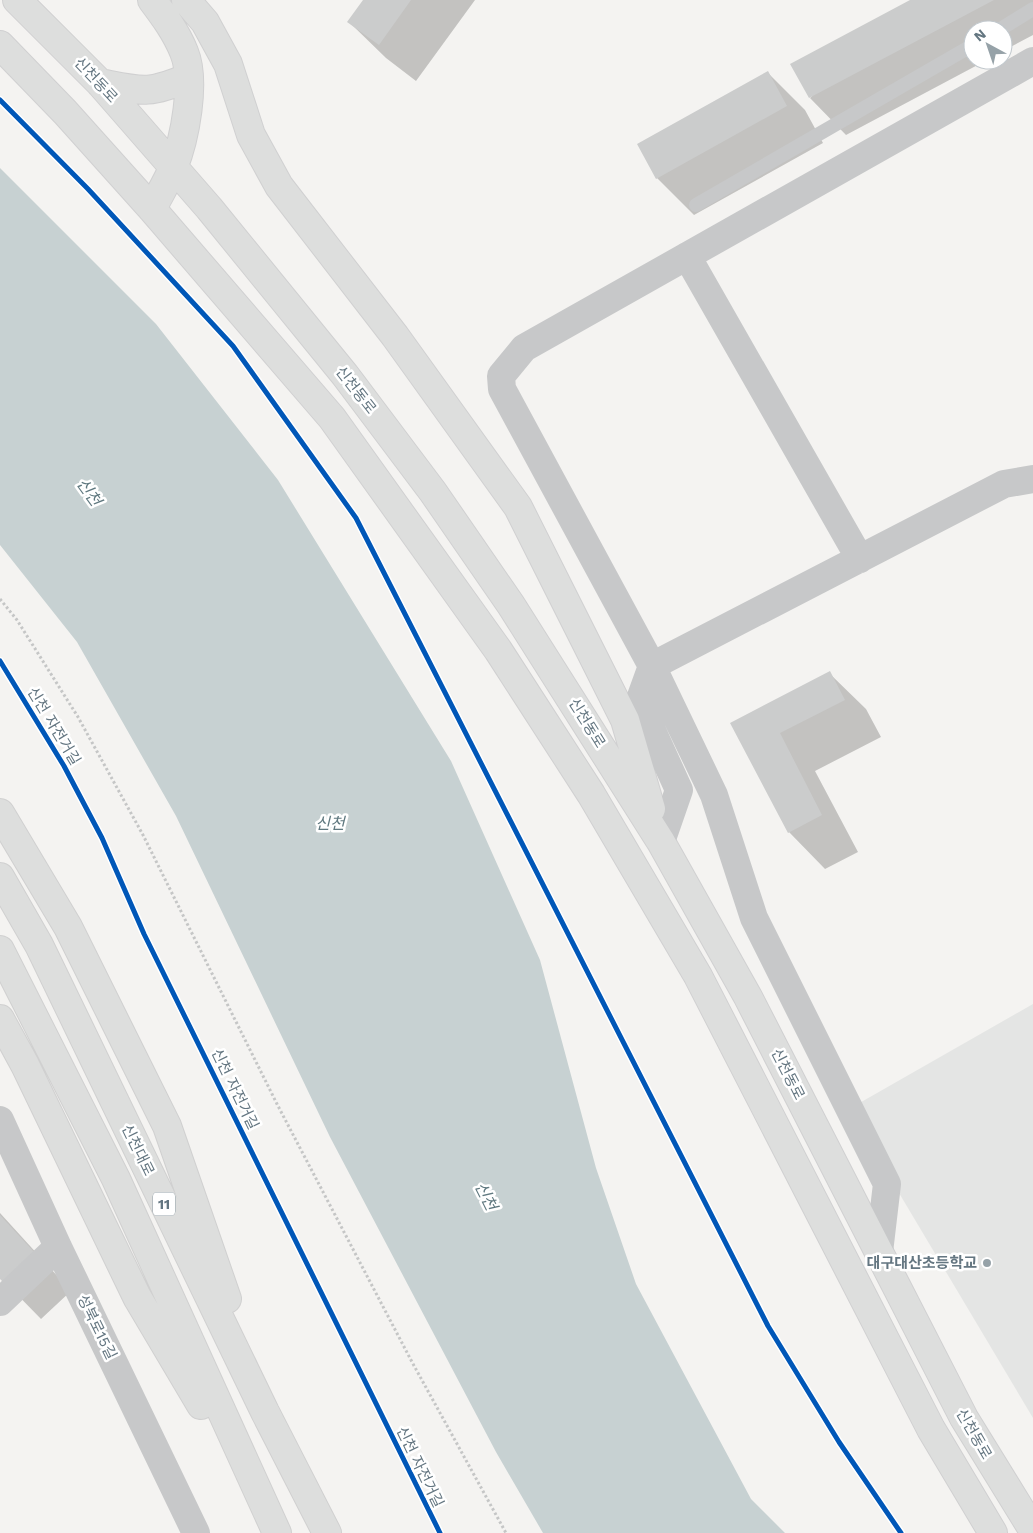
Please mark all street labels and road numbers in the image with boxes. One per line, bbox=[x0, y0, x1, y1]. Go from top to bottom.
street label: 신천동로 bbox=[71, 54, 121, 106]
street label: 신천동로 bbox=[332, 363, 380, 417]
street label: 신천 자전거길 bbox=[24, 684, 84, 768]
street label: 신천동로 bbox=[565, 695, 609, 751]
street label: 신천동로 bbox=[767, 1045, 809, 1103]
street label: 신천 자전거길 bbox=[208, 1046, 262, 1132]
street label: 신천대로 bbox=[118, 1121, 158, 1179]
road number: 11 bbox=[153, 1192, 175, 1216]
street label: 성북로15길 bbox=[74, 1292, 120, 1362]
street label: 신천동로 bbox=[952, 1406, 996, 1462]
street label: 신천 자전거길 bbox=[393, 1424, 447, 1510]

